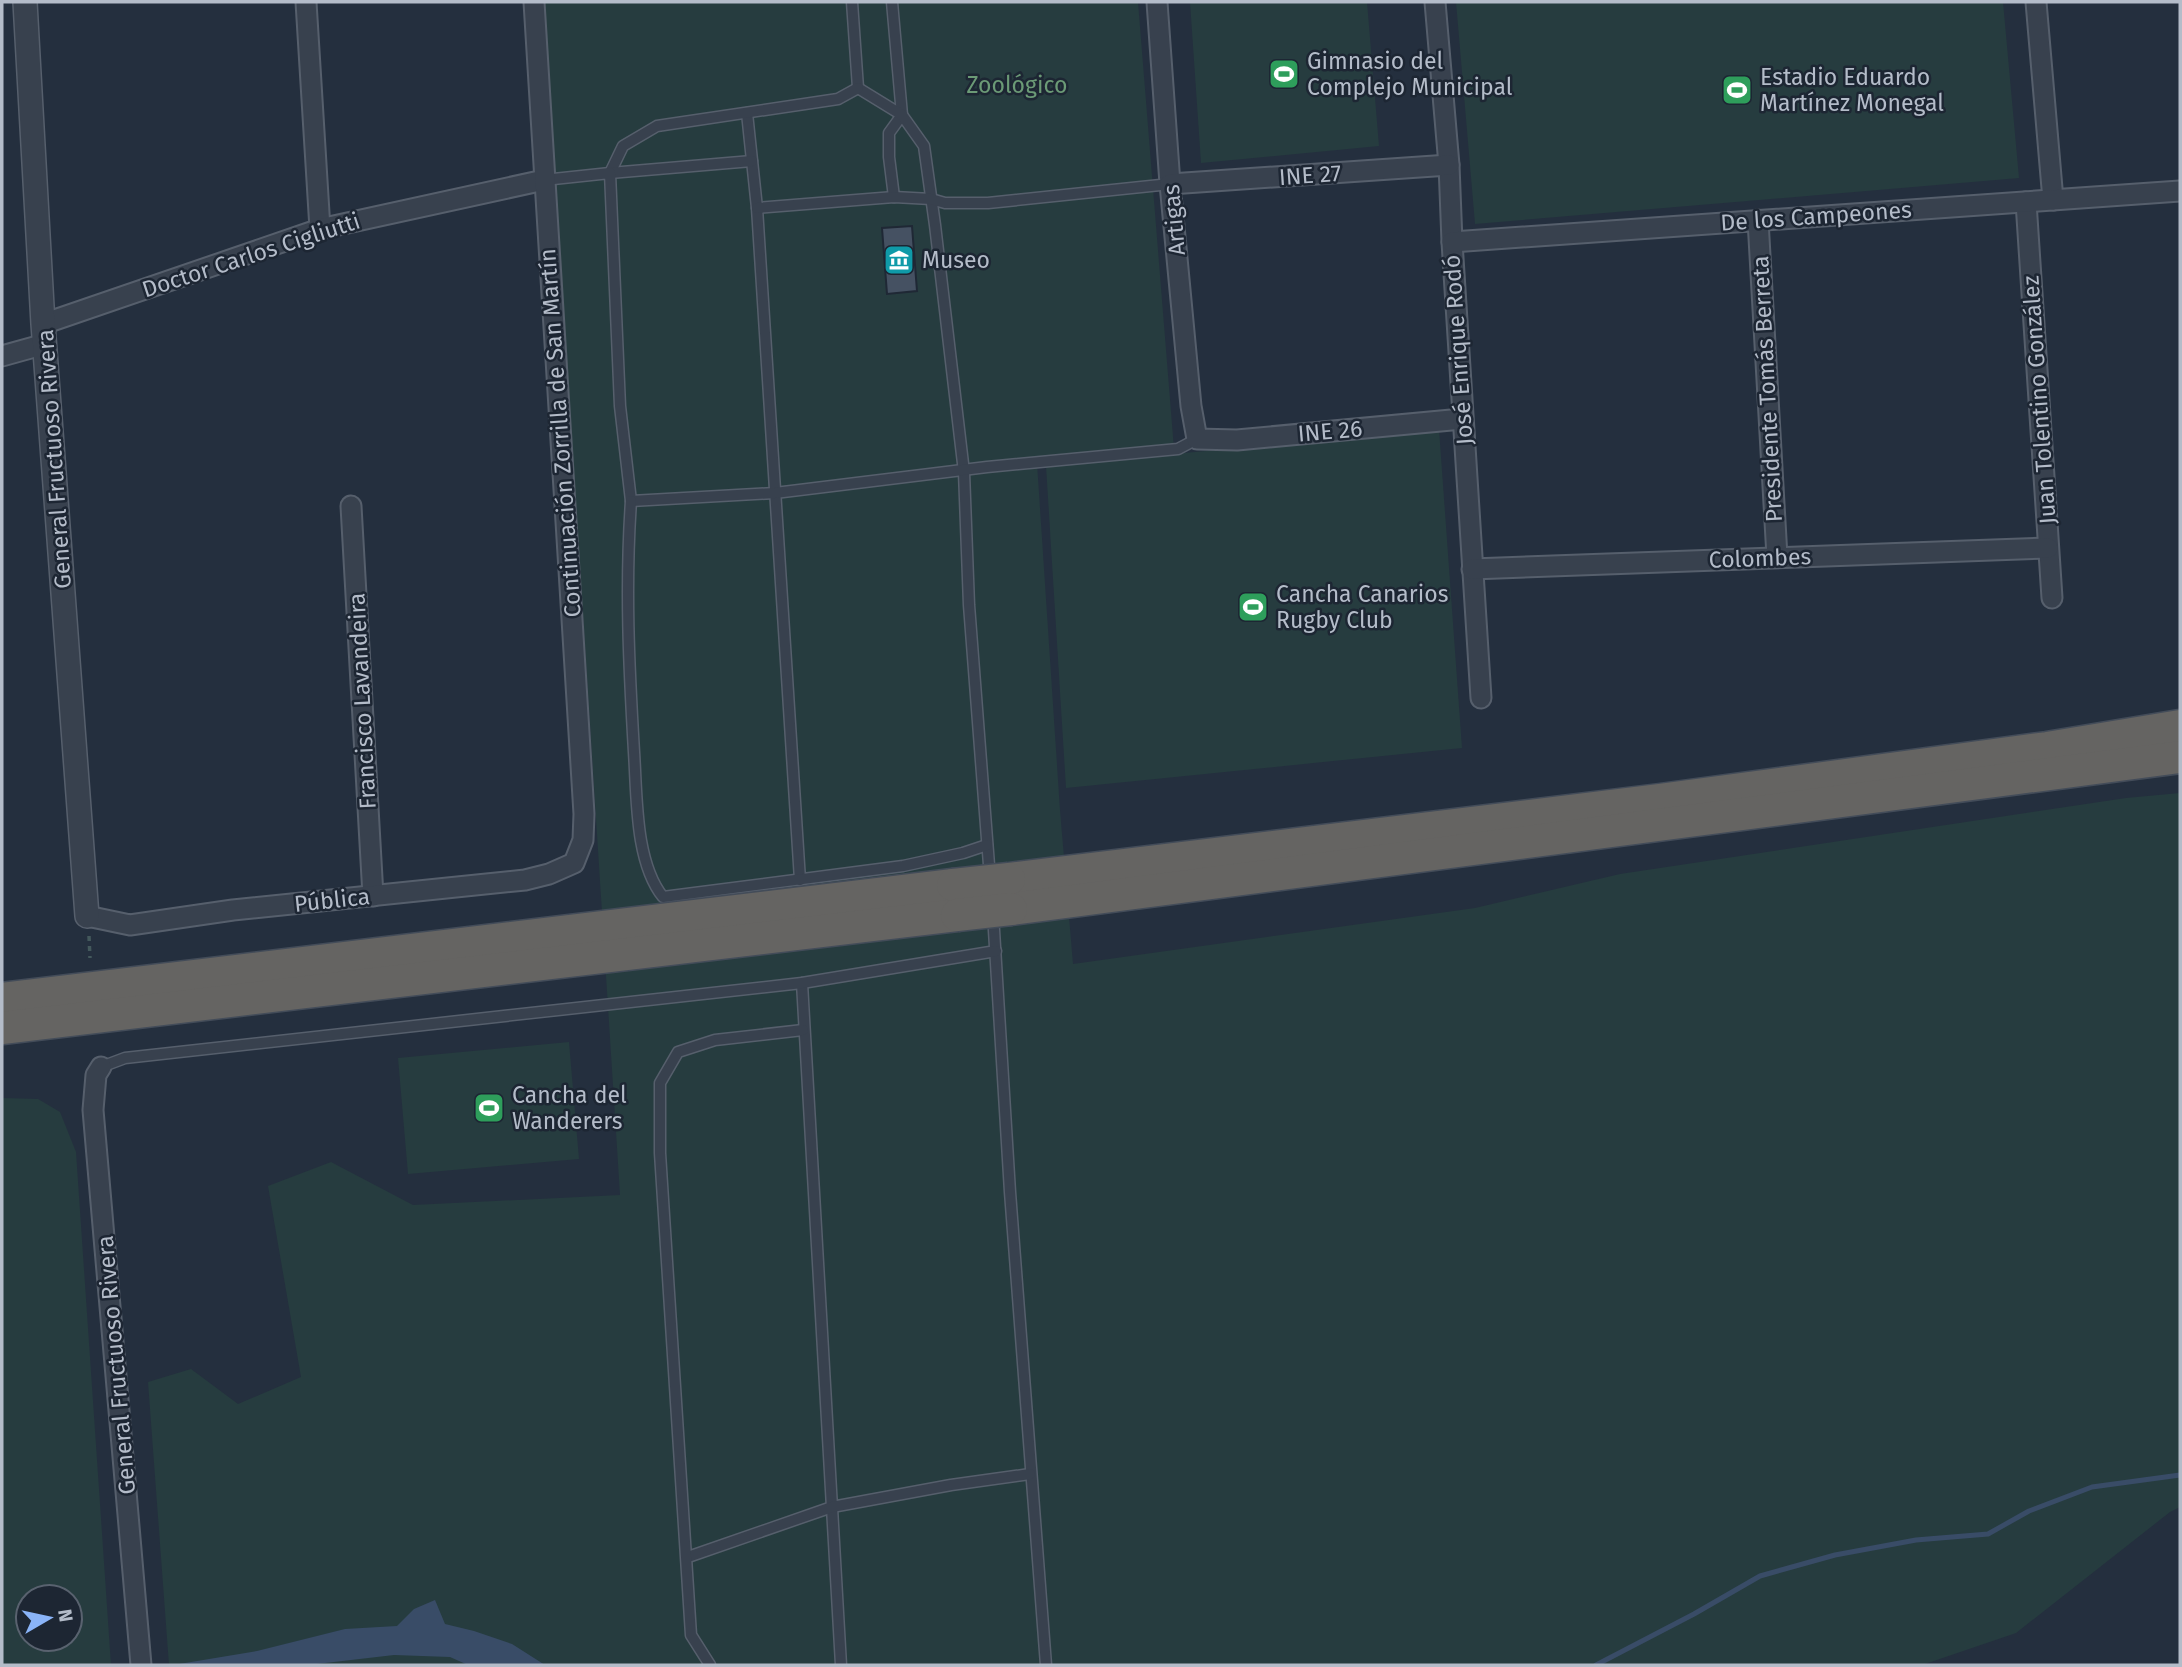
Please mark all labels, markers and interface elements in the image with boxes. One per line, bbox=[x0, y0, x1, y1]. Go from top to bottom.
place label: Gimnasio del Complejo Municipal bbox=[1307, 47, 1513, 101]
sports icon: Gimnasio del Complejo Municipal bbox=[1267, 57, 1301, 91]
place label: Estadio Eduardo Martínez Monegal bbox=[1760, 63, 1944, 117]
park label: Zoológico bbox=[967, 71, 1067, 99]
sports icon: Estadio Eduardo Martínez Monegal bbox=[1720, 73, 1754, 107]
street label: INE 27 bbox=[1278, 159, 1342, 191]
street label: Artigas bbox=[1157, 183, 1191, 257]
street label: De los Campeones bbox=[1719, 195, 1913, 237]
street label: Doctor Carlos Cigliutti bbox=[138, 207, 364, 303]
museum icon: Museo bbox=[882, 243, 916, 277]
place label: Museo bbox=[922, 246, 990, 274]
street label: Continuación Zorrilla de San Martín bbox=[533, 248, 587, 618]
street label: José Enrique Rodó bbox=[1437, 254, 1479, 446]
street label: Presidente Tomás Berreta bbox=[1746, 255, 1788, 523]
street label: Juan Tolentino González bbox=[2016, 275, 2062, 525]
street label: General Fructuoso Rivera bbox=[31, 328, 77, 590]
street label: INE 26 bbox=[1297, 414, 1363, 448]
street label: Colombes bbox=[1708, 542, 1812, 574]
place label: Cancha Canarios Rugby Club bbox=[1276, 580, 1448, 634]
sports icon: Cancha Canarios Rugby Club bbox=[1236, 590, 1270, 624]
street label: Francisco Lavandeira bbox=[342, 592, 382, 810]
street label: Pública bbox=[293, 882, 371, 918]
place label: Cancha del Wanderers bbox=[512, 1081, 627, 1135]
sports icon: Cancha del Wanderers bbox=[472, 1091, 506, 1125]
street label: General Fructuoso Rivera bbox=[91, 1234, 141, 1496]
north arrow bbox=[14, 1583, 84, 1653]
text: N bbox=[53, 1607, 78, 1623]

